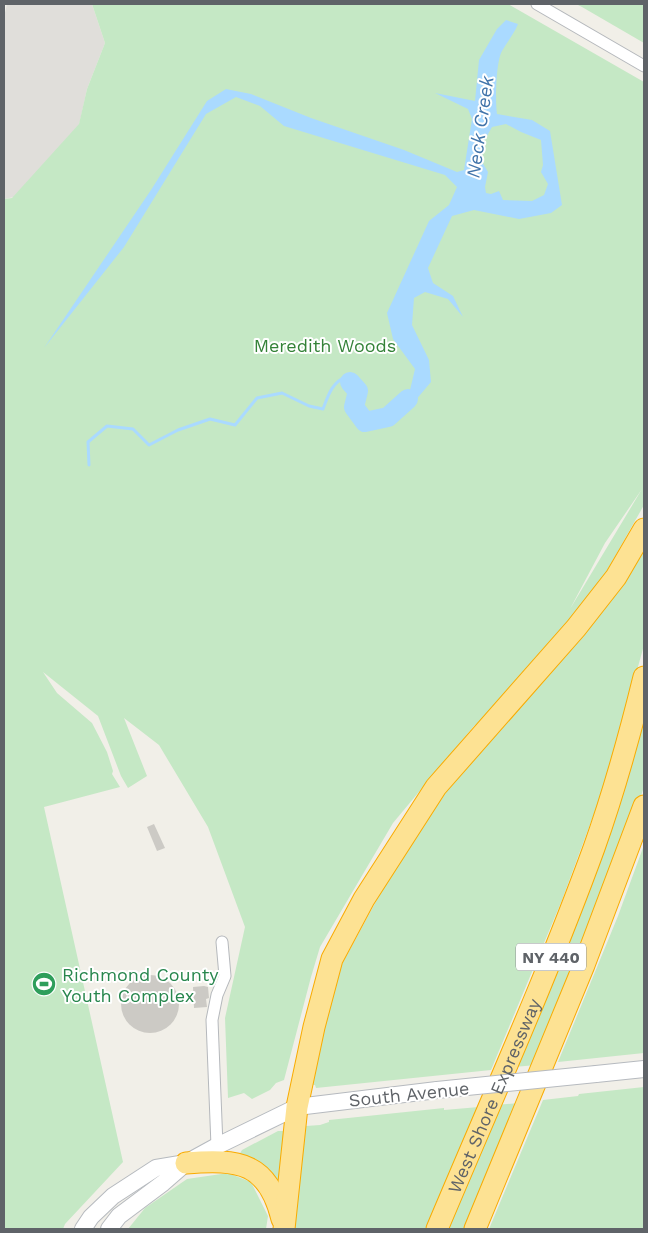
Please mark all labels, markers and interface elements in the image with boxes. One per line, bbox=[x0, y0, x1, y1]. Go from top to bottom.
water label: Neck Creek bbox=[461, 74, 499, 179]
park label: Meredith Woods bbox=[254, 335, 396, 356]
road number: NY 440 bbox=[516, 944, 586, 970]
place label: Richmond County Youth Complex bbox=[62, 964, 219, 1006]
sports icon: Richmond County Youth Complex bbox=[31, 971, 57, 997]
street label: West Shore Expressway bbox=[443, 994, 545, 1196]
street label: South Avenue bbox=[348, 1077, 470, 1111]

